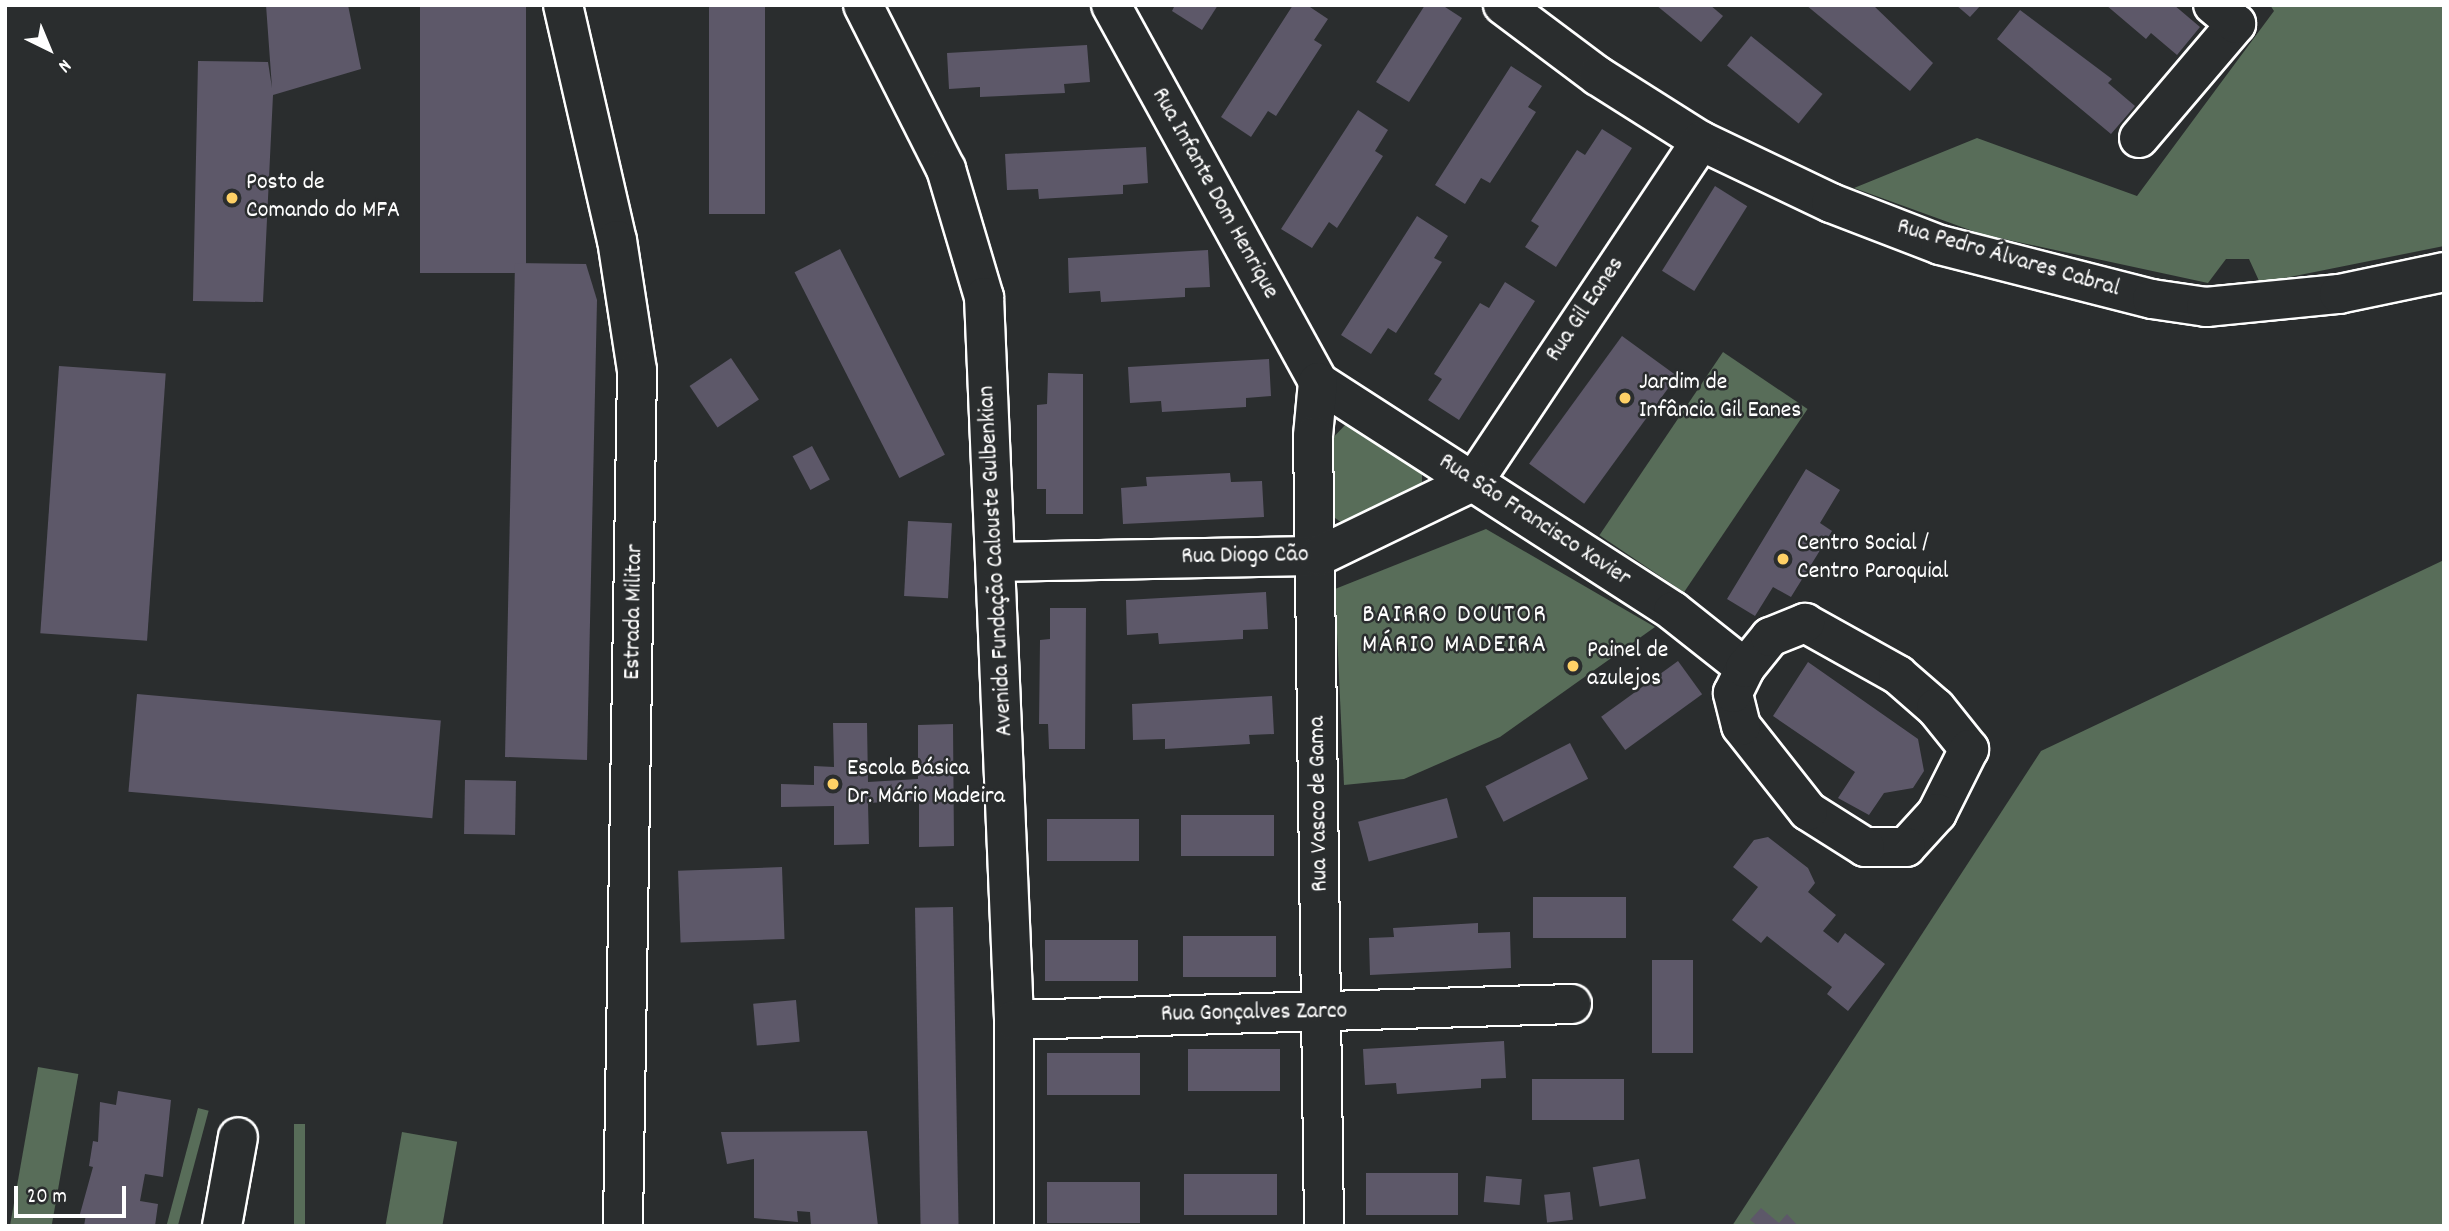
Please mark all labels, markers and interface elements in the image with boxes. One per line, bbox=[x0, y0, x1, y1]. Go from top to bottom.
north arrow bbox=[14, 14, 84, 84]
text: N bbox=[51, 52, 76, 78]
street label: Rua Infante Dom Henrique bbox=[1144, 83, 1284, 305]
place label: Posto de Comando do MFA bbox=[246, 170, 400, 226]
marker: Posto de Comando do MFA bbox=[224, 190, 240, 206]
street label: Rua Pedro Álvares Cabral bbox=[1893, 213, 2123, 305]
street label: Rua Gil Eanes bbox=[1540, 252, 1632, 368]
place label: Jardim de Infância Gil Eanes bbox=[1639, 370, 1801, 426]
street label: Avenida Fundação Calouste Gulbenkian bbox=[973, 385, 1021, 737]
marker: Jardim de Infância Gil Eanes bbox=[1617, 390, 1633, 406]
street label: Rua São Francisco Xavier bbox=[1433, 448, 1635, 594]
place label: Centro Social / Centro Paroquial bbox=[1797, 531, 1949, 587]
street label: Rua Diogo Cão bbox=[1181, 541, 1309, 573]
street label: Estrada Militar bbox=[619, 544, 651, 680]
marker: Centro Social / Centro Paroquial bbox=[1775, 551, 1791, 567]
district label: BAIRRO DOUTOR MÁRIO MADEIRA bbox=[1364, 600, 1546, 662]
place label: Painel de azulejos bbox=[1587, 638, 1668, 694]
marker: Painel de azulejos bbox=[1565, 658, 1581, 674]
street label: Rua Vasco de Gama bbox=[1304, 716, 1336, 892]
place label: Escola Básica Dr. Mário Madeira bbox=[847, 756, 1005, 812]
marker: Escola Básica Dr. Mário Madeira bbox=[825, 776, 841, 792]
street label: Rua Gonçalves Zarco bbox=[1160, 998, 1348, 1030]
scale bar bbox=[18, 1172, 130, 1216]
text: 20 m bbox=[27, 1183, 67, 1213]

